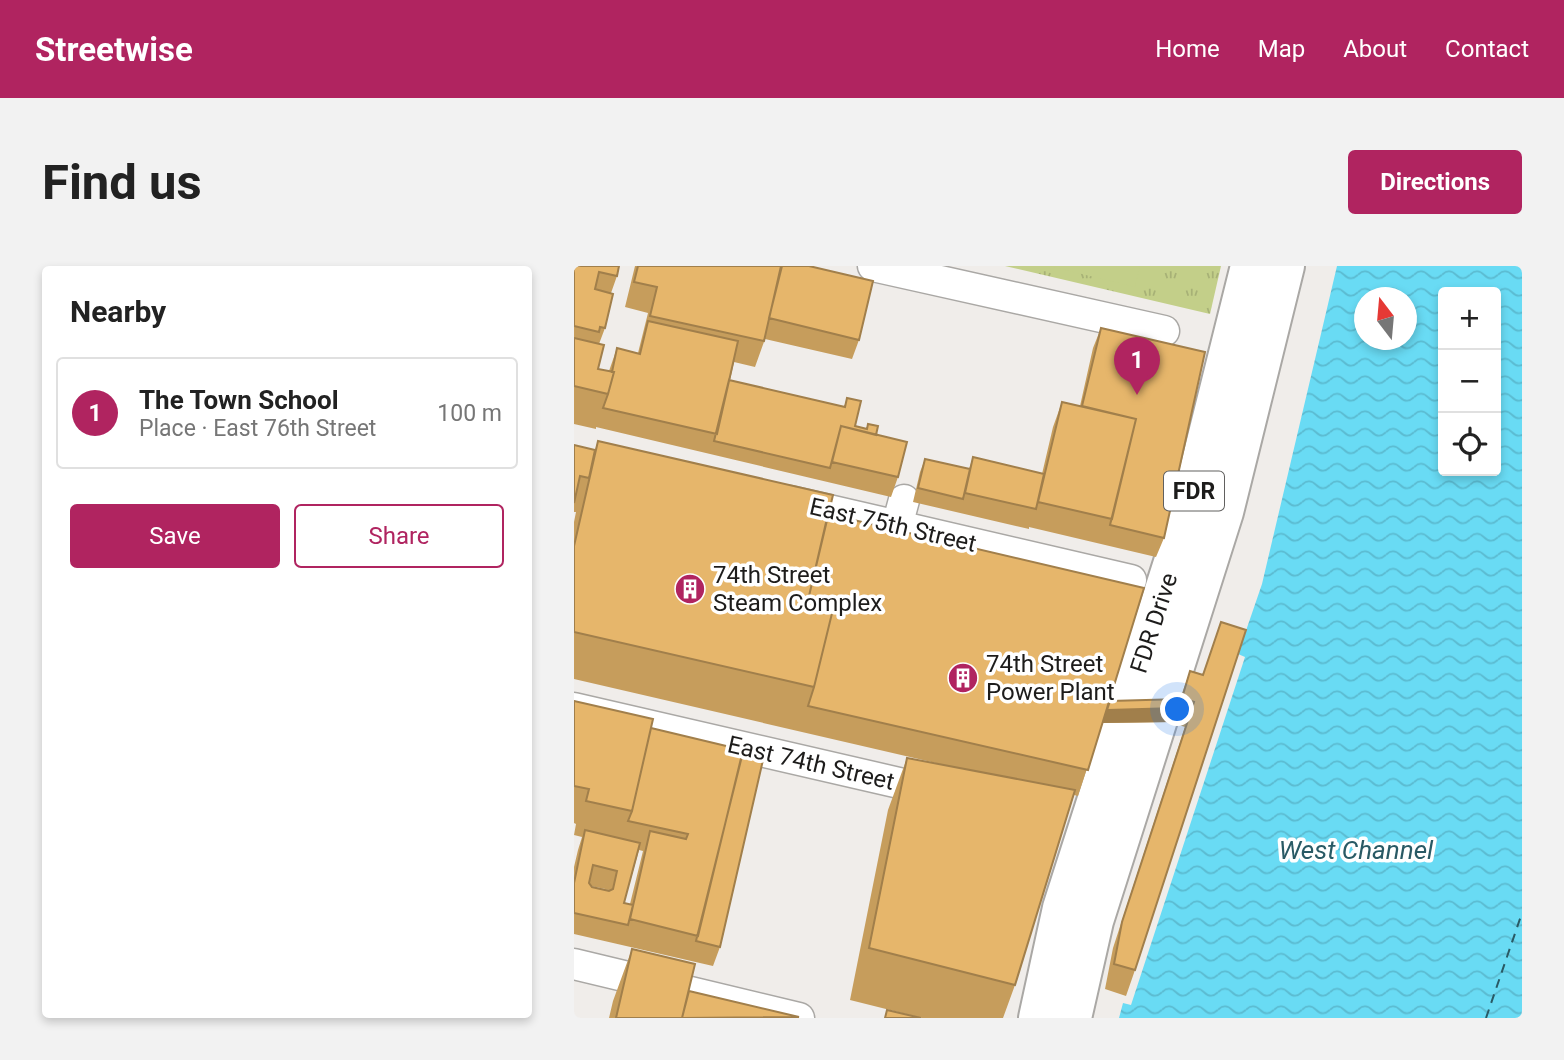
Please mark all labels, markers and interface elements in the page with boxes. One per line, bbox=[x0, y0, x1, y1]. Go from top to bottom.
text: Streetwise bbox=[35, 30, 193, 69]
text: Home bbox=[1155, 35, 1220, 63]
text: Map bbox=[1258, 35, 1305, 63]
text: About bbox=[1343, 35, 1407, 63]
text: Contact bbox=[1445, 35, 1529, 63]
button: Directions bbox=[1348, 150, 1522, 214]
text: Find us bbox=[42, 154, 202, 211]
north arrow bbox=[1354, 287, 1417, 350]
map controls bbox=[1438, 287, 1501, 476]
button: + bbox=[1438, 287, 1501, 350]
text: Nearby bbox=[70, 294, 166, 329]
pin: 1 bbox=[1114, 337, 1160, 395]
button: − bbox=[1438, 350, 1501, 413]
text: The Town School bbox=[139, 385, 339, 415]
text: 1 bbox=[88, 400, 102, 427]
text: 100 m bbox=[437, 400, 502, 427]
button: locate bbox=[1438, 413, 1501, 476]
text: Place · East 76th Street bbox=[139, 415, 376, 442]
road number: FDR bbox=[1164, 472, 1224, 510]
street label: East 75th Street bbox=[807, 492, 979, 558]
button: Save bbox=[70, 504, 280, 568]
button: Share bbox=[294, 504, 504, 568]
place label: 74th Street Steam Complex bbox=[713, 561, 882, 617]
street label: FDR Drive bbox=[1125, 569, 1183, 677]
building icon: 74th Street Steam Complex bbox=[673, 572, 707, 606]
place label: 74th Street Power Plant bbox=[986, 650, 1115, 706]
building icon: 74th Street Power Plant bbox=[946, 661, 980, 695]
your location bbox=[1160, 692, 1194, 726]
street label: East 74th Street bbox=[725, 730, 897, 796]
water label: West Channel bbox=[1279, 835, 1434, 865]

